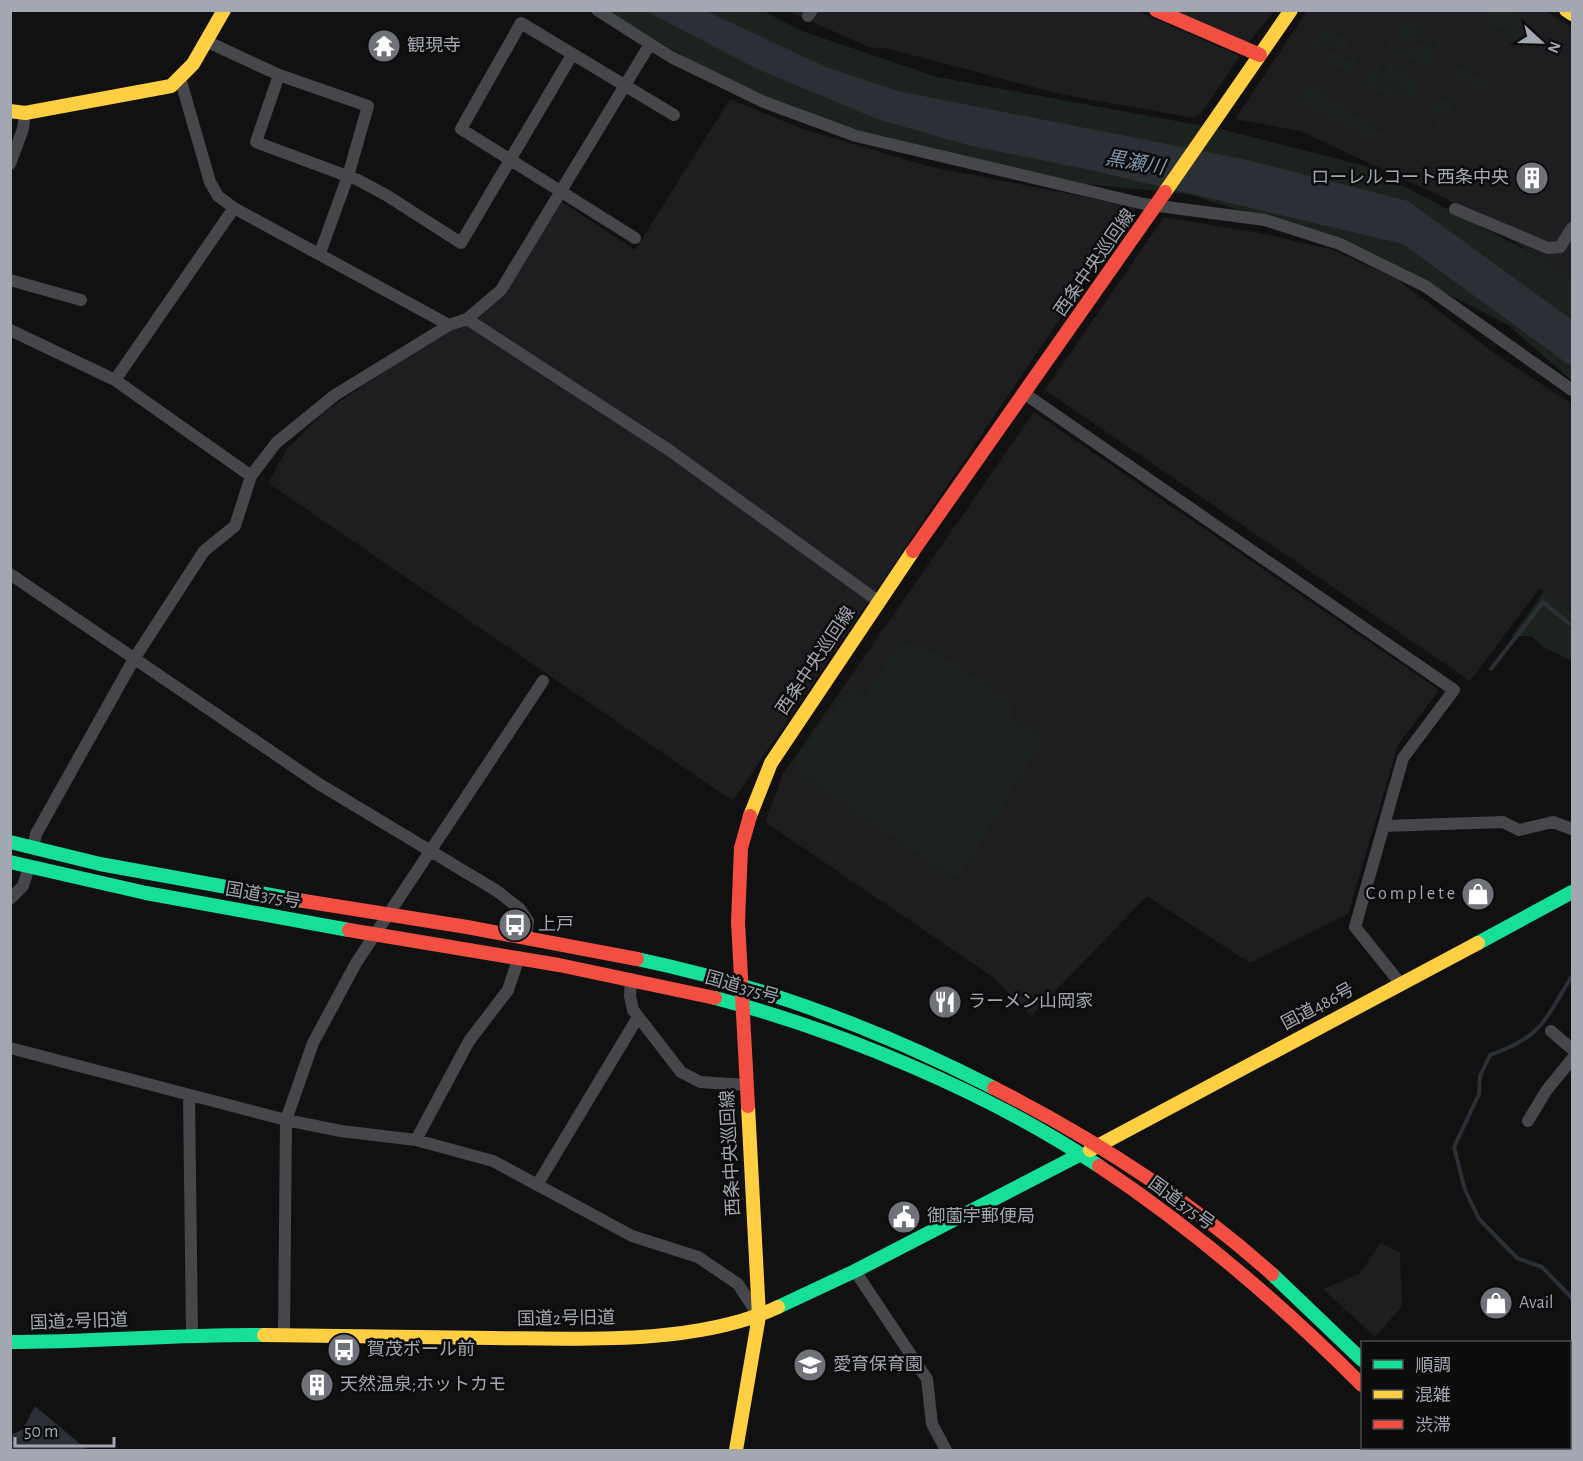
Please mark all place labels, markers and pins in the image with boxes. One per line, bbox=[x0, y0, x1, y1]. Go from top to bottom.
temple icon: 観現寺 bbox=[366, 28, 402, 64]
place label: 観現寺 bbox=[407, 36, 461, 55]
building icon: ローレルコート西条中央 bbox=[1514, 160, 1550, 196]
place label: ローレルコート西条中央 bbox=[1311, 168, 1509, 187]
shop icon: C o m p l e t e bbox=[1460, 876, 1496, 912]
place label: C o m p l e t e bbox=[1366, 885, 1455, 903]
bus stop icon: 上戸 bbox=[497, 907, 533, 943]
place label: 上戸 bbox=[538, 915, 574, 934]
restaurant icon: ラーメン山岡家 bbox=[927, 984, 963, 1020]
place label: ラーメン山岡家 bbox=[968, 992, 1093, 1011]
public building icon: 御薗宇郵便局 bbox=[886, 1199, 922, 1235]
place label: 御薗宇郵便局 bbox=[927, 1206, 1035, 1226]
shop icon: Avail bbox=[1478, 1285, 1514, 1321]
place label: Avail bbox=[1519, 1294, 1554, 1312]
bus stop icon: 賀茂ボール前 bbox=[326, 1332, 362, 1368]
place label: 賀茂ボール前 bbox=[367, 1339, 475, 1359]
school or university icon: 愛育保育園 bbox=[792, 1347, 828, 1383]
place label: 愛育保育園 bbox=[833, 1355, 923, 1374]
building icon: 天然温泉;ホットカモ bbox=[299, 1367, 335, 1403]
place label: 天然温泉;ホットカモ bbox=[340, 1374, 506, 1394]

